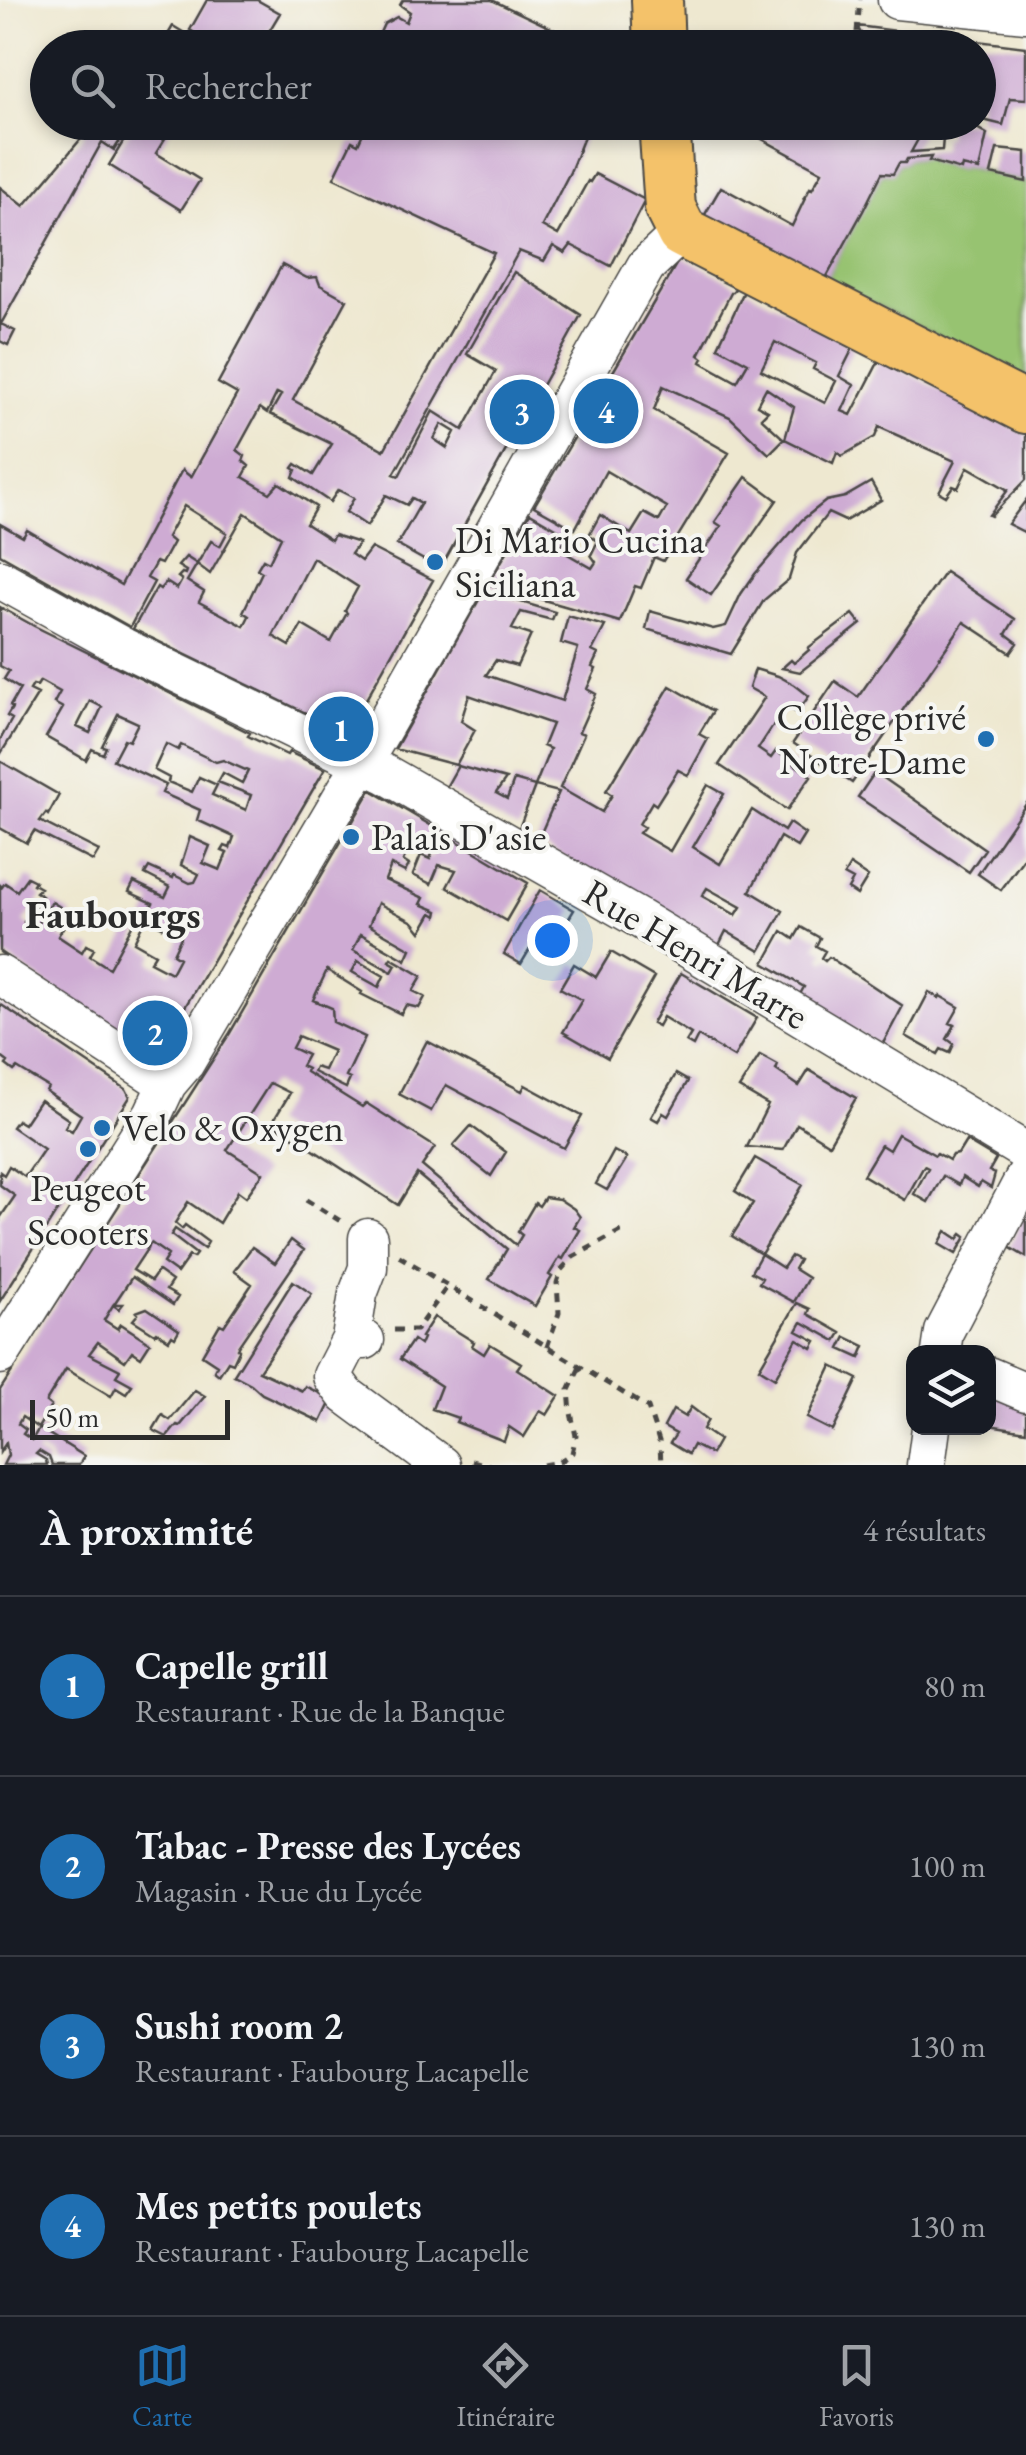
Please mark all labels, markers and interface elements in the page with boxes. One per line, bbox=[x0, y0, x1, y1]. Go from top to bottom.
search box bbox=[30, 30, 996, 140]
icon: search bbox=[65, 58, 120, 113]
text: Rechercher bbox=[145, 61, 312, 110]
pin: 3 bbox=[490, 374, 554, 450]
pin: 4 bbox=[574, 374, 638, 448]
place label: Di Mario Cucina Siciliana bbox=[455, 515, 705, 608]
marker: Di Mario Cucina Siciliana bbox=[424, 551, 446, 573]
pin: 1 bbox=[308, 692, 374, 766]
place label: Collège privé Notre-Dame bbox=[777, 692, 966, 785]
marker: Collège privé Notre-Dame bbox=[975, 728, 997, 750]
place label: Palais D'asie bbox=[371, 812, 547, 861]
marker: Palais D'asie bbox=[340, 826, 362, 848]
street label: Rue Henri Marre bbox=[575, 867, 818, 1040]
district label: Faubourgs bbox=[25, 888, 201, 940]
your location bbox=[527, 915, 578, 966]
pin: 2 bbox=[122, 996, 188, 1070]
place label: Velo & Oxygen bbox=[122, 1103, 344, 1152]
marker: Velo & Oxygen bbox=[91, 1117, 113, 1139]
marker: Peugeot Scooters bbox=[77, 1138, 99, 1160]
place label: Peugeot Scooters bbox=[27, 1163, 149, 1256]
map controls bbox=[906, 1345, 996, 1435]
button: layers bbox=[906, 1345, 996, 1435]
scale bar bbox=[30, 1395, 230, 1440]
text: 50 m bbox=[45, 1399, 99, 1435]
text: À proximité bbox=[40, 1503, 253, 1558]
text: 4 résultats bbox=[863, 1509, 986, 1551]
text: Capelle grill bbox=[135, 1641, 328, 1690]
text: 1 bbox=[64, 1665, 81, 1707]
text: 80 m bbox=[924, 1665, 986, 1707]
text: Restaurant · Rue de la Banque bbox=[135, 1690, 505, 1732]
text: Tabac - Presse des Lycées bbox=[135, 1821, 521, 1870]
text: 2 bbox=[64, 1845, 81, 1887]
text: 100 m bbox=[909, 1845, 986, 1887]
text: Magasin · Rue du Lycée bbox=[135, 1870, 422, 1912]
text: Sushi room 2 bbox=[135, 2001, 343, 2050]
text: 3 bbox=[64, 2025, 81, 2067]
text: 130 m bbox=[909, 2025, 986, 2067]
text: Restaurant · Faubourg Lacapelle bbox=[135, 2050, 529, 2092]
text: Mes petits poulets bbox=[135, 2181, 422, 2230]
text: 4 bbox=[64, 2205, 81, 2247]
text: 130 m bbox=[909, 2205, 986, 2247]
text: Restaurant · Faubourg Lacapelle bbox=[135, 2230, 529, 2272]
tab: Carte bbox=[132, 2338, 192, 2434]
tab: Itinéraire bbox=[456, 2338, 555, 2434]
tab: Favoris bbox=[819, 2338, 894, 2434]

